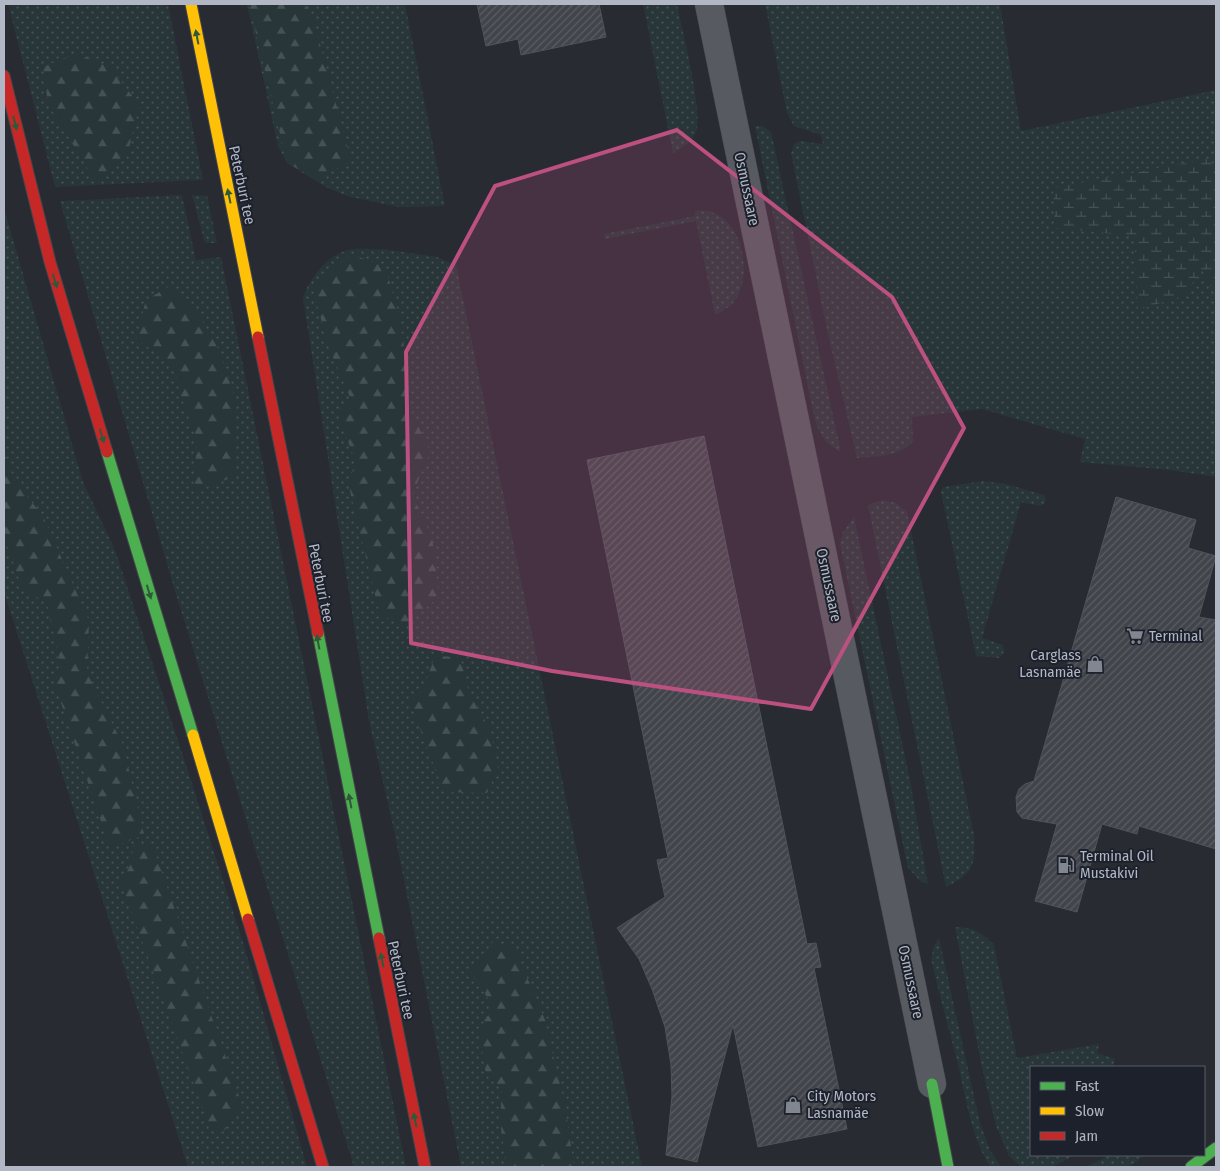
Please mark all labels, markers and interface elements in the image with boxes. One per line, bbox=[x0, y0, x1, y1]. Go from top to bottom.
one-way arrow bbox=[193, 29, 201, 45]
one-way arrow bbox=[11, 116, 19, 131]
street label: Peterburi tee bbox=[225, 144, 259, 226]
street label: Osmussaare bbox=[730, 151, 764, 227]
one-way arrow bbox=[225, 189, 233, 204]
one-way arrow bbox=[52, 273, 59, 288]
one-way arrow bbox=[99, 429, 107, 444]
street label: Peterburi tee bbox=[305, 542, 337, 624]
street label: Osmussaare bbox=[812, 547, 846, 623]
one-way arrow bbox=[146, 584, 154, 599]
supermarket icon: Terminal bbox=[1125, 626, 1145, 646]
place label: Terminal bbox=[1149, 627, 1202, 645]
one-way arrow bbox=[313, 633, 321, 649]
place label: Carglass Lasnamäe bbox=[1019, 646, 1081, 681]
shop icon: Carglass Lasnamäe bbox=[1085, 654, 1105, 674]
one-way arrow bbox=[345, 793, 353, 809]
place label: Terminal Oil Mustakivi bbox=[1080, 847, 1154, 882]
fuel station icon: Terminal Oil Mustakivi bbox=[1056, 855, 1076, 875]
street label: Peterburi tee bbox=[384, 939, 418, 1021]
street label: Osmussaare bbox=[894, 944, 928, 1020]
one-way arrow bbox=[378, 953, 386, 968]
legend bbox=[1030, 1066, 1205, 1156]
text: Fast bbox=[1075, 1077, 1099, 1095]
place label: City Motors Lasnamäe bbox=[807, 1087, 876, 1122]
shop icon: City Motors Lasnamäe bbox=[783, 1095, 803, 1115]
text: Slow bbox=[1075, 1102, 1104, 1120]
one-way arrow bbox=[411, 1112, 419, 1127]
text: Jam bbox=[1075, 1127, 1098, 1145]

